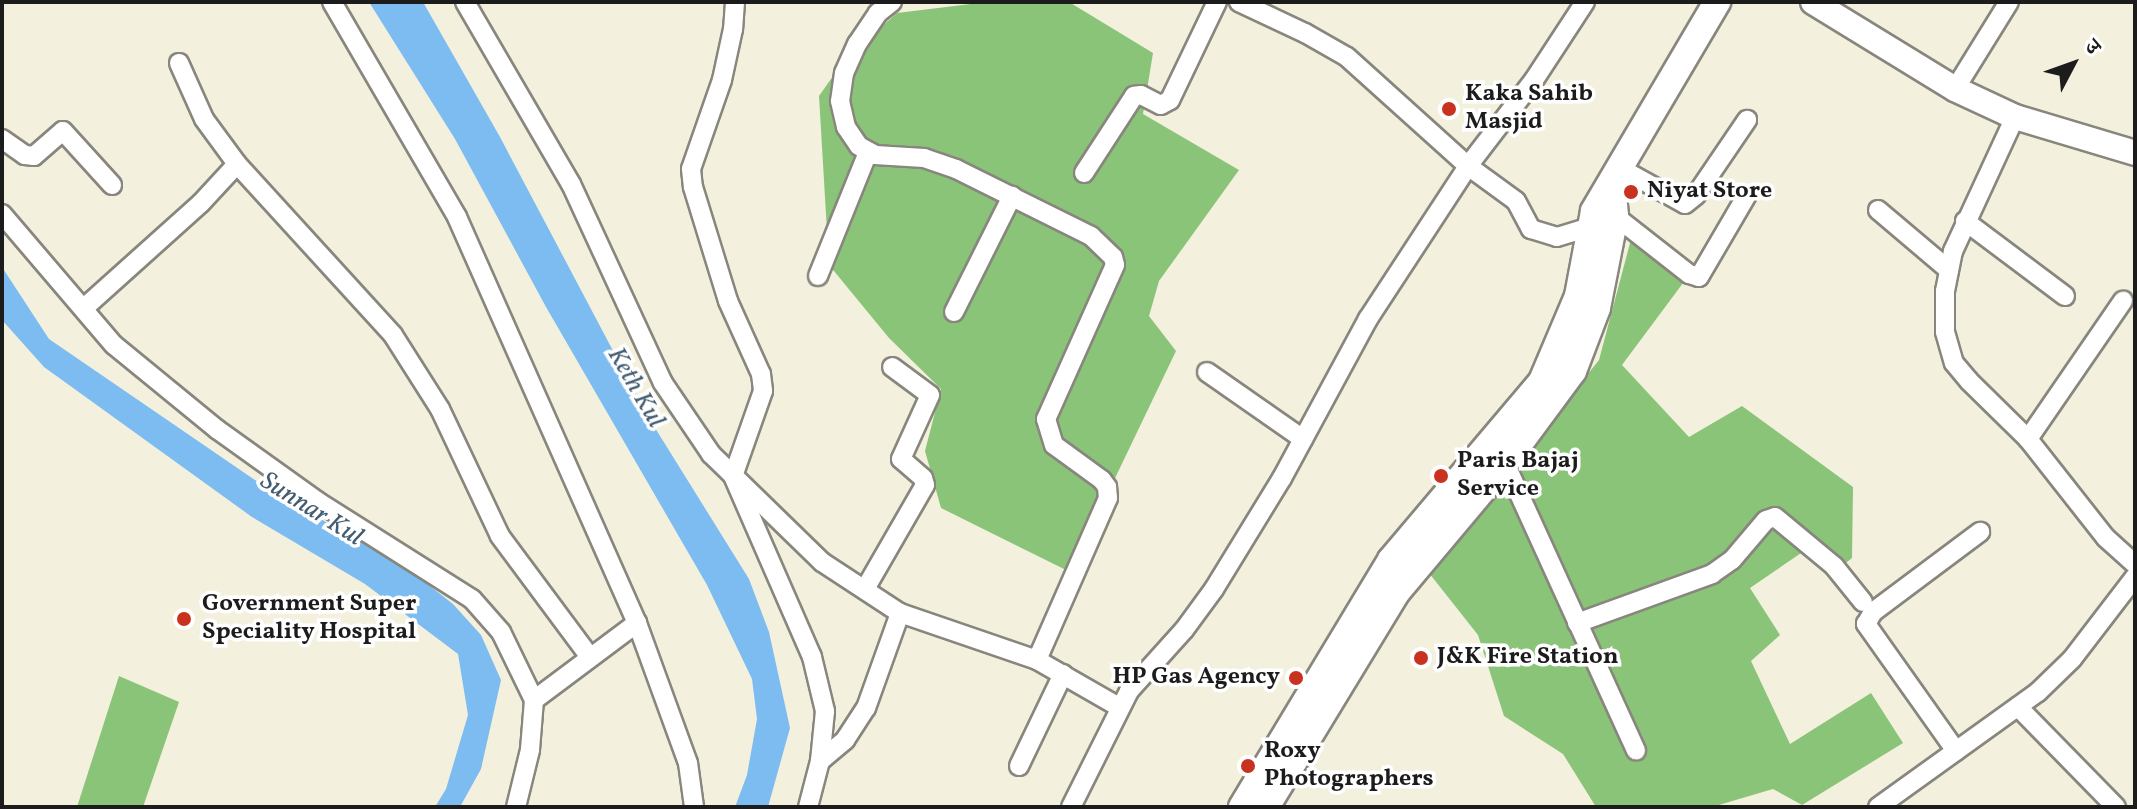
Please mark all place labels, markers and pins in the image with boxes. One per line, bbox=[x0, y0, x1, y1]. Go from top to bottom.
place label: Kaka Sahib Masjid bbox=[1465, 81, 1593, 137]
marker: Kaka Sahib Masjid bbox=[1440, 100, 1458, 118]
place label: Niyat Store bbox=[1647, 178, 1772, 206]
marker: Niyat Store bbox=[1622, 183, 1640, 201]
place label: Paris Bajaj Service bbox=[1457, 448, 1578, 504]
marker: Paris Bajaj Service bbox=[1432, 467, 1450, 485]
place label: Government Super Speciality Hospital bbox=[202, 591, 417, 647]
marker: Government Super Speciality Hospital bbox=[173, 608, 195, 630]
place label: J&K Fire Station bbox=[1437, 644, 1618, 672]
marker: J&K Fire Station bbox=[1412, 649, 1430, 667]
place label: HP Gas Agency bbox=[1112, 664, 1280, 692]
marker: HP Gas Agency bbox=[1287, 669, 1305, 687]
place label: Roxy Photographers bbox=[1264, 738, 1434, 794]
marker: Roxy Photographers bbox=[1239, 757, 1257, 775]

